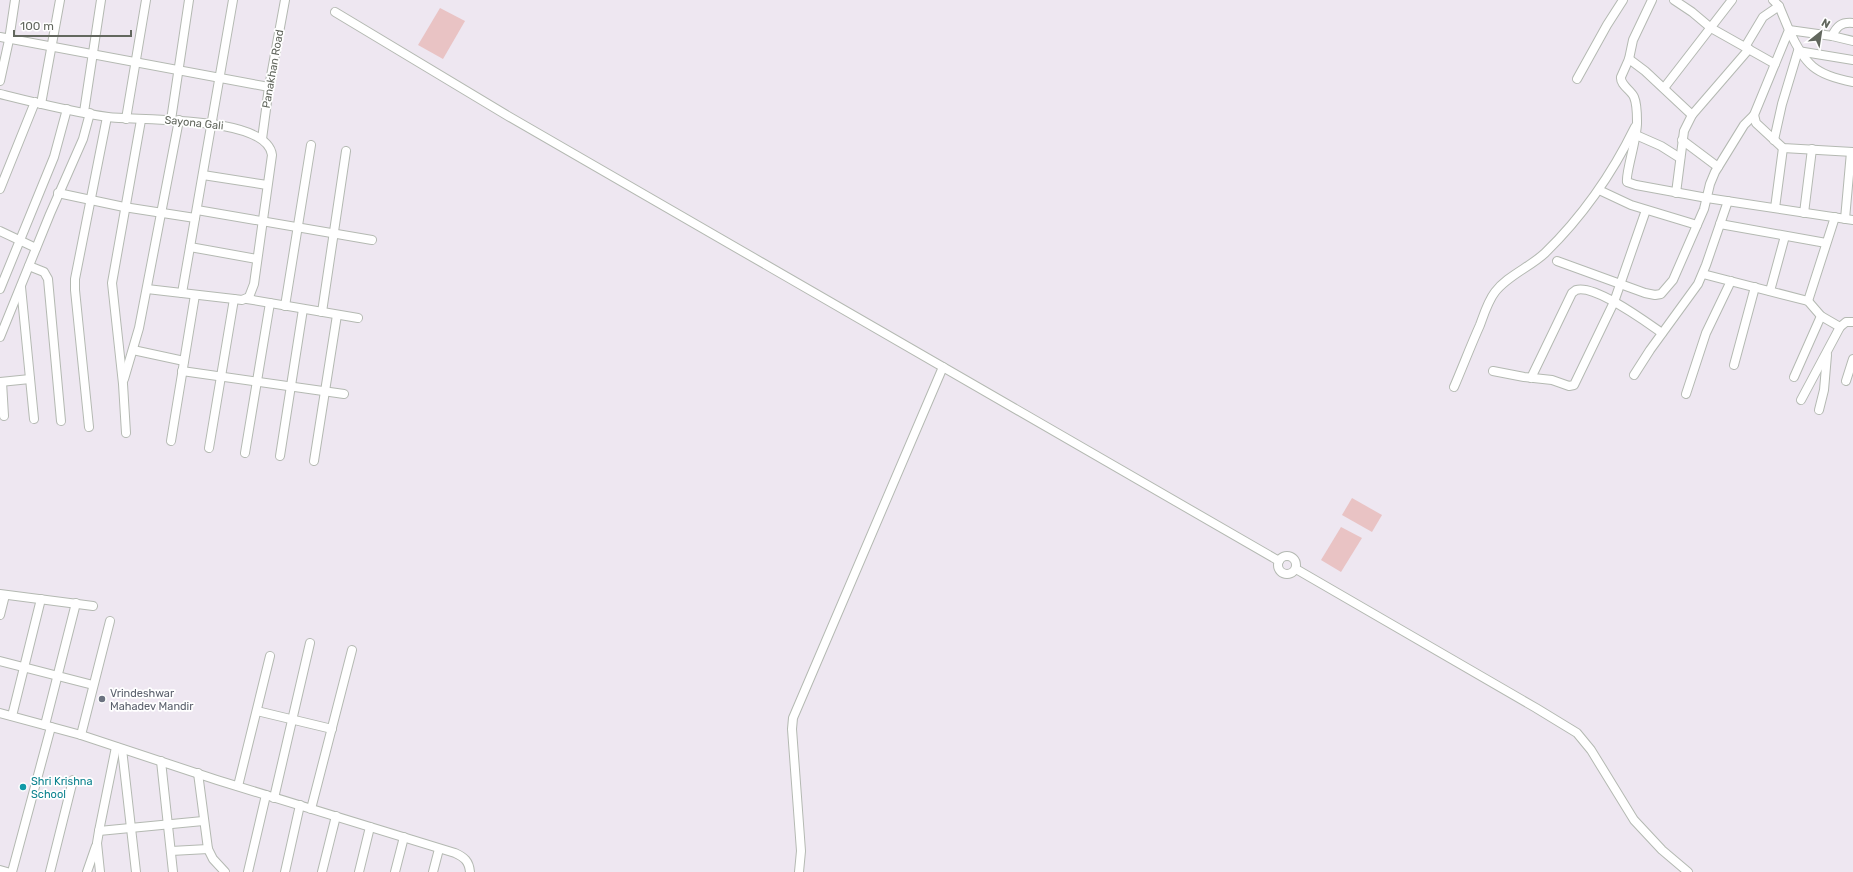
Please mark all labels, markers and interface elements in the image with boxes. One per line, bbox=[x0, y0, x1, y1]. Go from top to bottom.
scale bar bbox=[14, 12, 131, 38]
north arrow bbox=[1801, 12, 1841, 52]
text: N bbox=[1819, 16, 1832, 31]
text: 100 m bbox=[20, 19, 54, 33]
street label: Panakhan Road bbox=[260, 29, 286, 109]
street label: Sayona Gali bbox=[164, 113, 224, 133]
place label: Vrindeshwar Mahadev Mandir bbox=[110, 687, 194, 713]
marker: Vrindeshwar Mahadev Mandir bbox=[97, 694, 107, 704]
place label: Shri Krishna School bbox=[31, 775, 93, 801]
marker: Shri Krishna School bbox=[18, 782, 28, 792]

